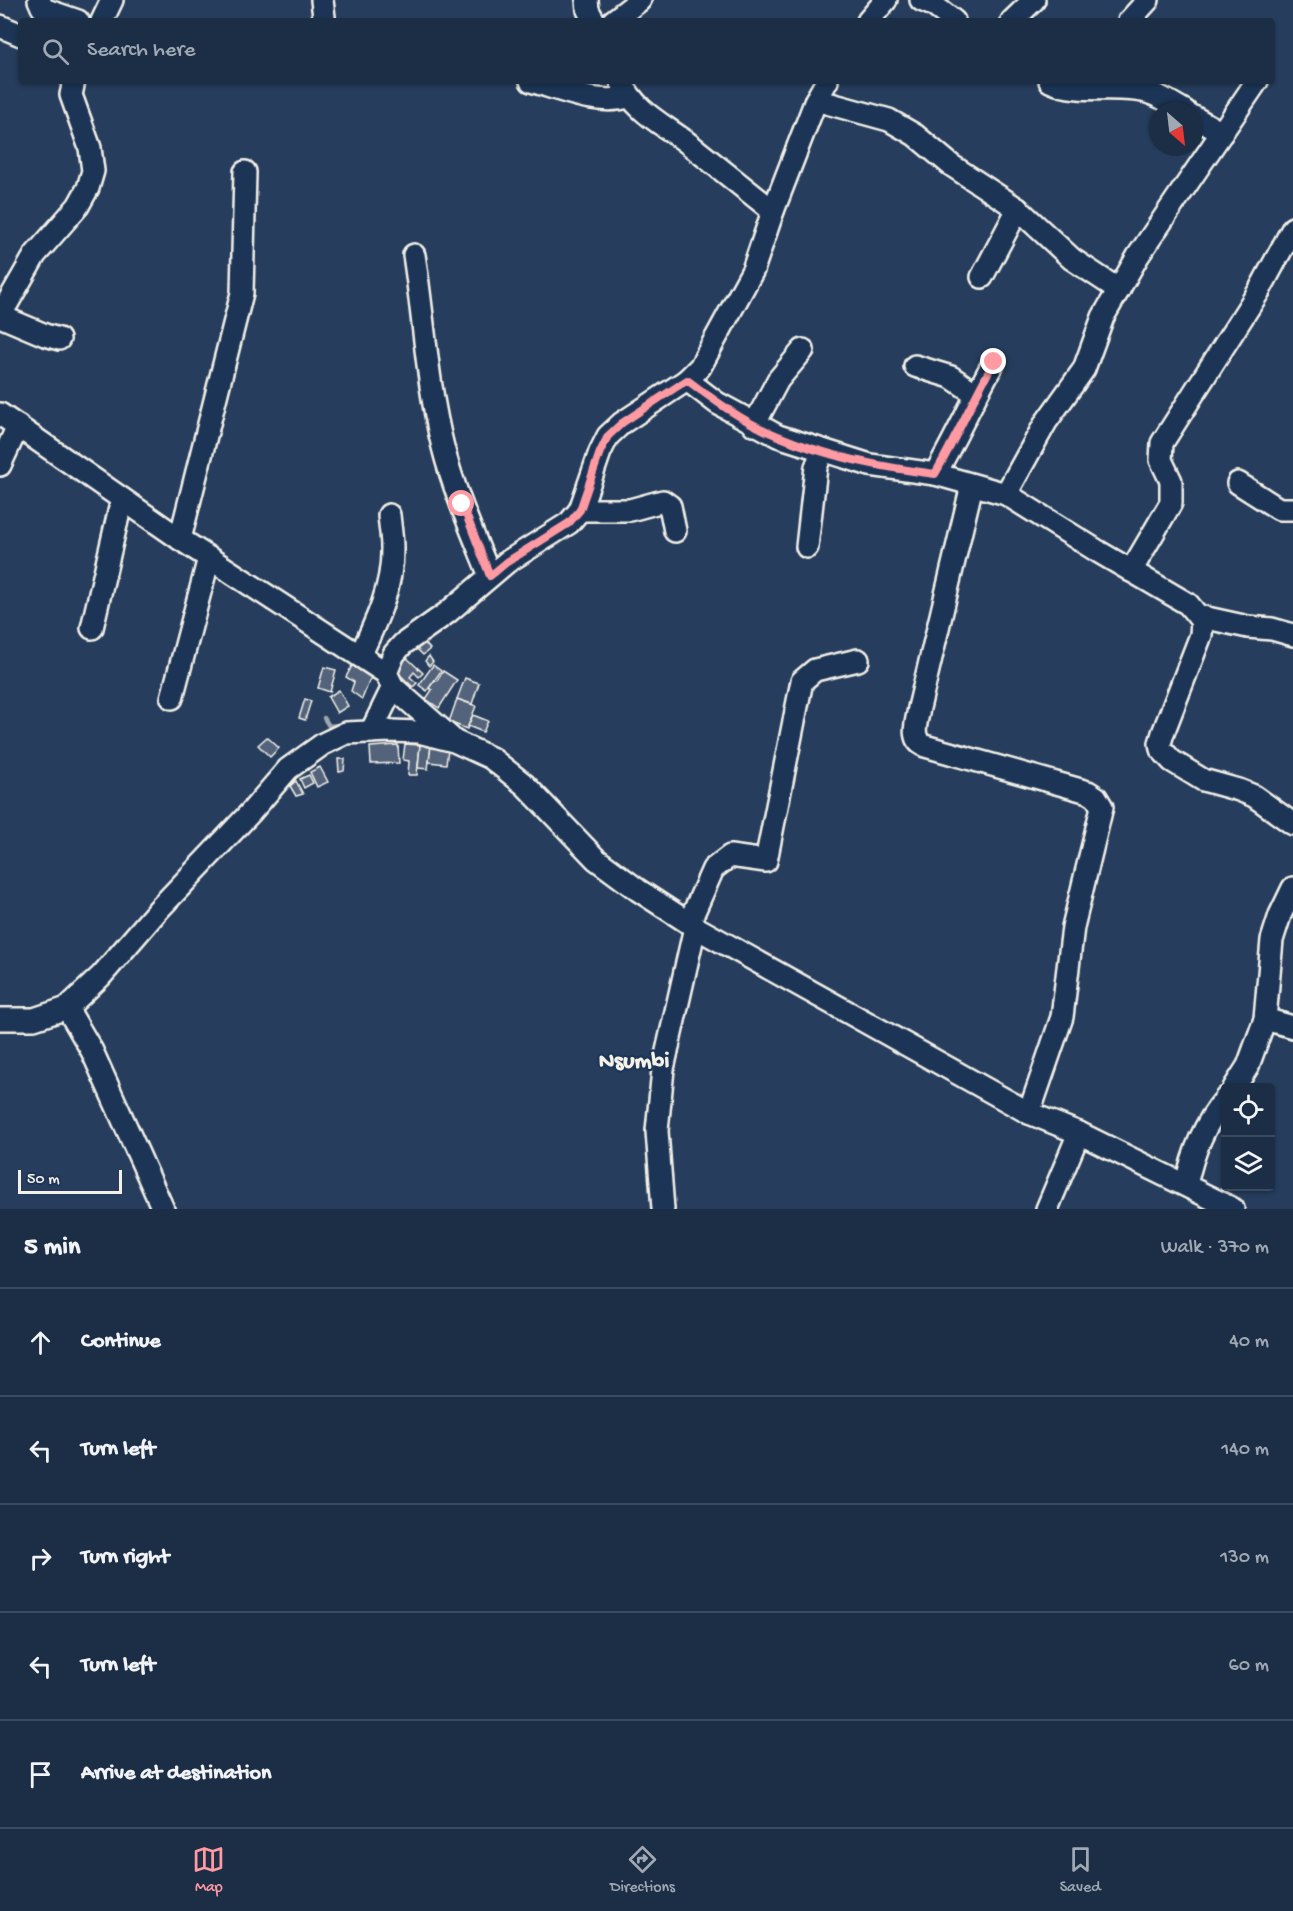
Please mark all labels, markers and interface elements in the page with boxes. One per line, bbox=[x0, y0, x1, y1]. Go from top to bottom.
search box bbox=[18, 18, 1275, 84]
icon: search bbox=[39, 35, 72, 68]
text: Search here bbox=[87, 38, 195, 64]
north arrow bbox=[1149, 102, 1203, 156]
route end bbox=[980, 348, 1006, 374]
route start bbox=[448, 490, 474, 516]
district label: Nsumbi bbox=[599, 1048, 669, 1077]
map controls bbox=[1221, 1083, 1275, 1191]
button: locate bbox=[1221, 1083, 1275, 1137]
button: layers bbox=[1221, 1137, 1275, 1191]
scale bar bbox=[18, 1167, 122, 1194]
text: 50 m bbox=[27, 1171, 60, 1190]
text: 5 min bbox=[24, 1233, 80, 1264]
text: Walk · 370 m bbox=[1161, 1237, 1269, 1260]
icon: ahead bbox=[24, 1326, 57, 1359]
text: Continue bbox=[81, 1329, 161, 1355]
text: 40 m bbox=[1229, 1331, 1269, 1354]
icon: left bbox=[24, 1434, 57, 1467]
text: Turn left bbox=[81, 1437, 155, 1463]
text: 140 m bbox=[1221, 1439, 1269, 1462]
icon: right bbox=[24, 1542, 57, 1575]
text: Turn right bbox=[81, 1545, 169, 1571]
text: 130 m bbox=[1220, 1547, 1269, 1570]
icon: left bbox=[24, 1650, 57, 1683]
text: Turn left bbox=[81, 1653, 155, 1679]
text: 60 m bbox=[1229, 1655, 1269, 1678]
icon: arrive bbox=[24, 1758, 57, 1791]
text: Arrive at destination bbox=[81, 1761, 271, 1787]
tab: Map bbox=[192, 1843, 225, 1898]
tab: Directions bbox=[610, 1843, 675, 1898]
tab: Saved bbox=[1060, 1843, 1101, 1898]

